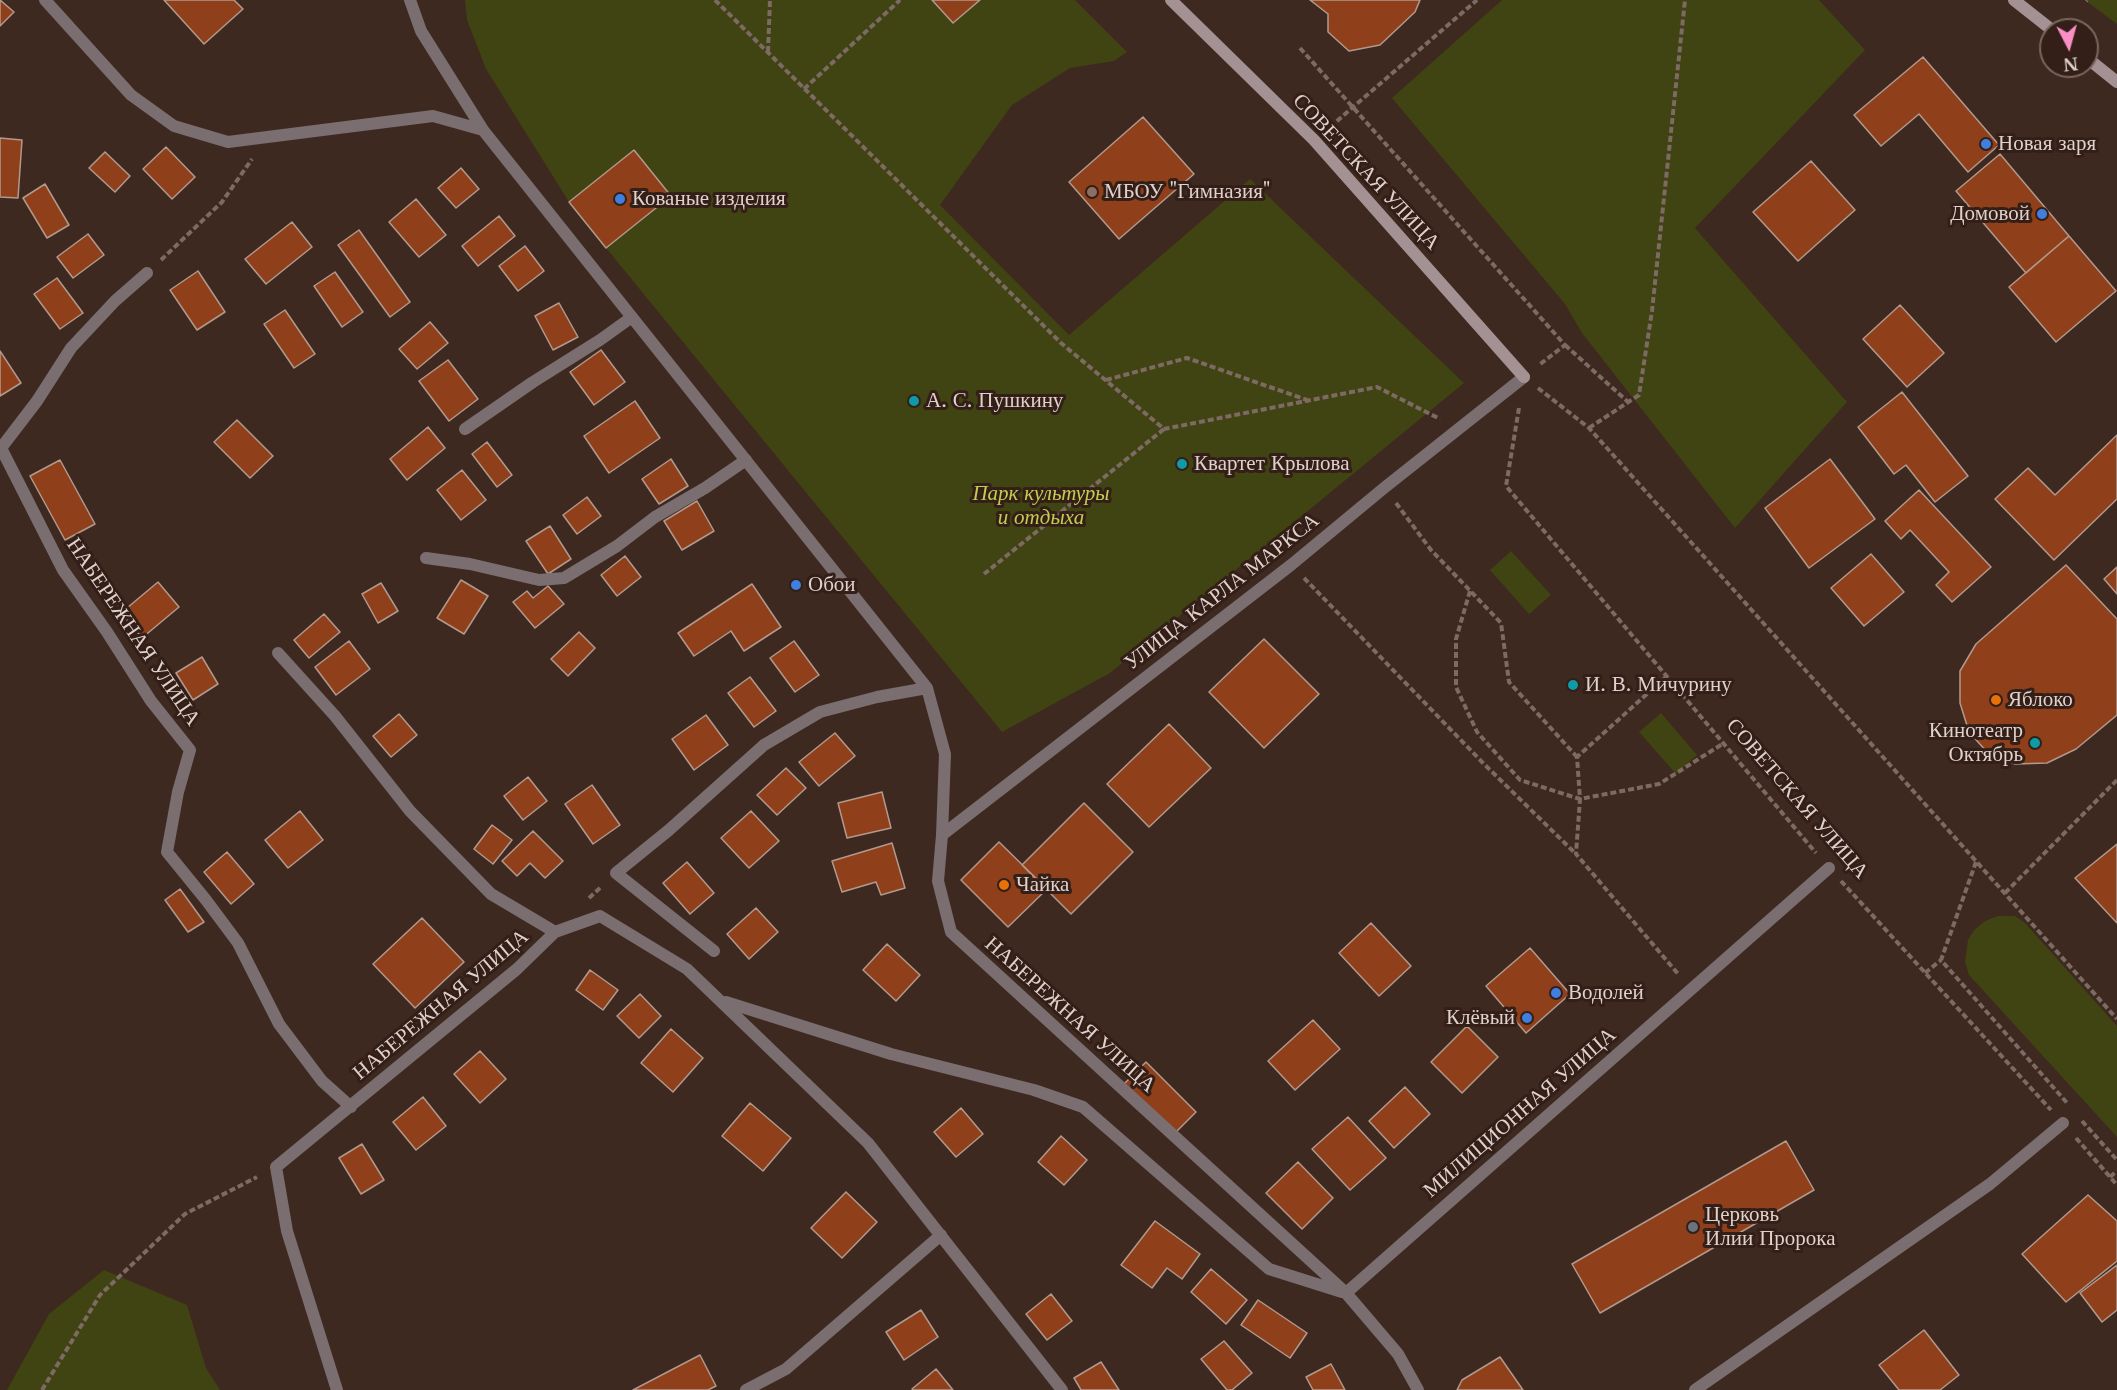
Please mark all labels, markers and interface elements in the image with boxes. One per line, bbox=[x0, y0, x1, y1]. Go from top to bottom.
north arrow bbox=[2039, 18, 2099, 78]
text: N bbox=[2062, 53, 2079, 75]
street label: СОВЕТСКАЯ УЛИЦА bbox=[1287, 89, 1445, 255]
place label: Новая заря bbox=[1998, 131, 2096, 157]
marker: Новая заря bbox=[1979, 137, 1993, 151]
place label: МБОУ "Гимназия" bbox=[1104, 179, 1271, 205]
marker: МБОУ "Гимназия" bbox=[1085, 185, 1099, 199]
place label: Кованые изделия bbox=[632, 186, 786, 212]
marker: Кованые изделия bbox=[613, 192, 627, 206]
place label: Домовой bbox=[1950, 201, 2030, 227]
marker: Домовой bbox=[2035, 207, 2049, 221]
place label: А. С. Пушкину bbox=[926, 388, 1063, 414]
marker: А. С. Пушкину bbox=[907, 394, 921, 408]
place label: Квартет Крылова bbox=[1194, 451, 1349, 477]
marker: Квартет Крылова bbox=[1175, 457, 1189, 471]
park label: Парк культуры и отдыха bbox=[972, 481, 1110, 531]
street label: УЛИЦА КАРЛА МАРКСА bbox=[1120, 508, 1324, 676]
street label: НАБЕРЕЖНАЯ УЛИЦА bbox=[61, 533, 205, 731]
place label: Обои bbox=[808, 572, 856, 598]
marker: Обои bbox=[789, 578, 803, 592]
place label: И. В. Мичурину bbox=[1585, 672, 1732, 698]
marker: И. В. Мичурину bbox=[1566, 678, 1580, 692]
place label: Яблоко bbox=[2008, 687, 2073, 713]
marker: Яблоко bbox=[1989, 693, 2003, 707]
street label: СОВЕТСКАЯ УЛИЦА bbox=[1720, 714, 1874, 884]
place label: Кинотеатр Октябрь bbox=[1929, 718, 2023, 768]
marker: Кинотеатр Октябрь bbox=[2028, 736, 2042, 750]
place label: Чайка bbox=[1016, 872, 1069, 898]
marker: Чайка bbox=[997, 878, 1011, 892]
street label: НАБЕРЕЖНАЯ УЛИЦА bbox=[348, 924, 534, 1086]
street label: НАБЕРЕЖНАЯ УЛИЦА bbox=[979, 932, 1161, 1098]
place label: Водолей bbox=[1568, 980, 1644, 1006]
marker: Водолей bbox=[1549, 986, 1563, 1000]
place label: Клёвый bbox=[1446, 1005, 1515, 1031]
marker: Клёвый bbox=[1520, 1011, 1534, 1025]
street label: МИЛИЦИОННАЯ УЛИЦА bbox=[1419, 1023, 1621, 1203]
place label: Церковь Илии Пророка bbox=[1705, 1202, 1836, 1252]
marker: Церковь Илии Пророка bbox=[1686, 1220, 1700, 1234]

